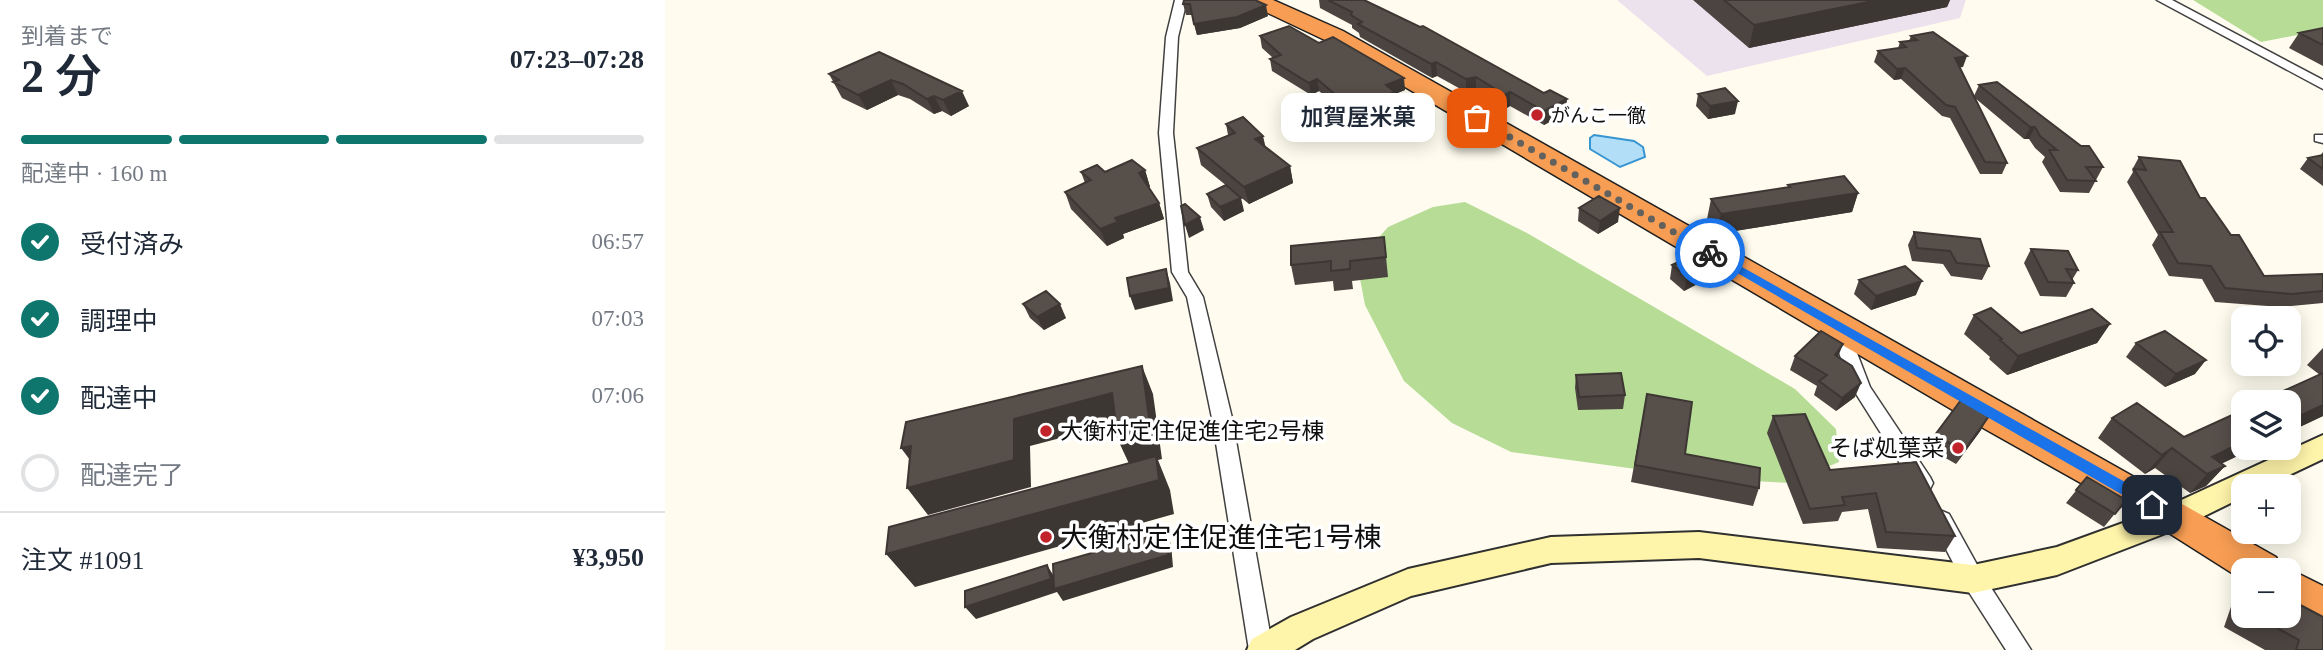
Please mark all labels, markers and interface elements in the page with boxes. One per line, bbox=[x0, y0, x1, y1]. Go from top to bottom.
text: 到着まで bbox=[21, 24, 113, 49]
text: 07:23–07:28 bbox=[510, 45, 644, 74]
text: 2 分 bbox=[21, 51, 102, 102]
pin bbox=[1447, 88, 1507, 148]
callout: 加賀屋米菓 bbox=[1281, 94, 1435, 142]
icon: bag bbox=[1458, 99, 1496, 137]
text: 加賀屋米菓 bbox=[1301, 105, 1416, 130]
place label: がんこ一徹 bbox=[1551, 105, 1646, 126]
marker: がんこ一徹 bbox=[1529, 107, 1545, 123]
text: 配達中 · 160 m bbox=[21, 161, 167, 186]
courier bbox=[1675, 218, 1745, 288]
icon: check bbox=[21, 223, 59, 261]
text: 06:57 bbox=[592, 229, 644, 254]
text: 受付済み bbox=[80, 230, 184, 259]
icon: bike bbox=[1691, 234, 1729, 272]
icon: check bbox=[21, 300, 59, 338]
text: 07:03 bbox=[592, 306, 644, 331]
map controls bbox=[2231, 306, 2301, 628]
button: locate bbox=[2231, 306, 2301, 376]
text: 調理中 bbox=[80, 307, 158, 336]
icon: check bbox=[21, 377, 59, 415]
text: 07:06 bbox=[592, 383, 644, 408]
text: 配達中 bbox=[80, 384, 158, 413]
button: layers bbox=[2231, 390, 2301, 460]
place label: 大衡村定住促進住宅2号棟 bbox=[1060, 419, 1325, 444]
marker: 大衡村定住促進住宅2号棟 bbox=[1038, 423, 1054, 439]
place label: そば処葉菜 bbox=[1829, 436, 1944, 461]
marker: そば処葉菜 bbox=[1950, 440, 1966, 456]
text: 配達完了 bbox=[80, 461, 184, 490]
button: + bbox=[2231, 474, 2301, 544]
pin bbox=[2122, 475, 2182, 535]
icon: home bbox=[2133, 486, 2171, 524]
place label: 大衡村定住促進住宅1号棟 bbox=[1060, 522, 1382, 553]
marker: 大衡村定住促進住宅1号棟 bbox=[1038, 529, 1054, 545]
text: ¥3,950 bbox=[573, 543, 644, 572]
text: 注文 #1091 bbox=[21, 546, 145, 575]
button: − bbox=[2231, 558, 2301, 628]

